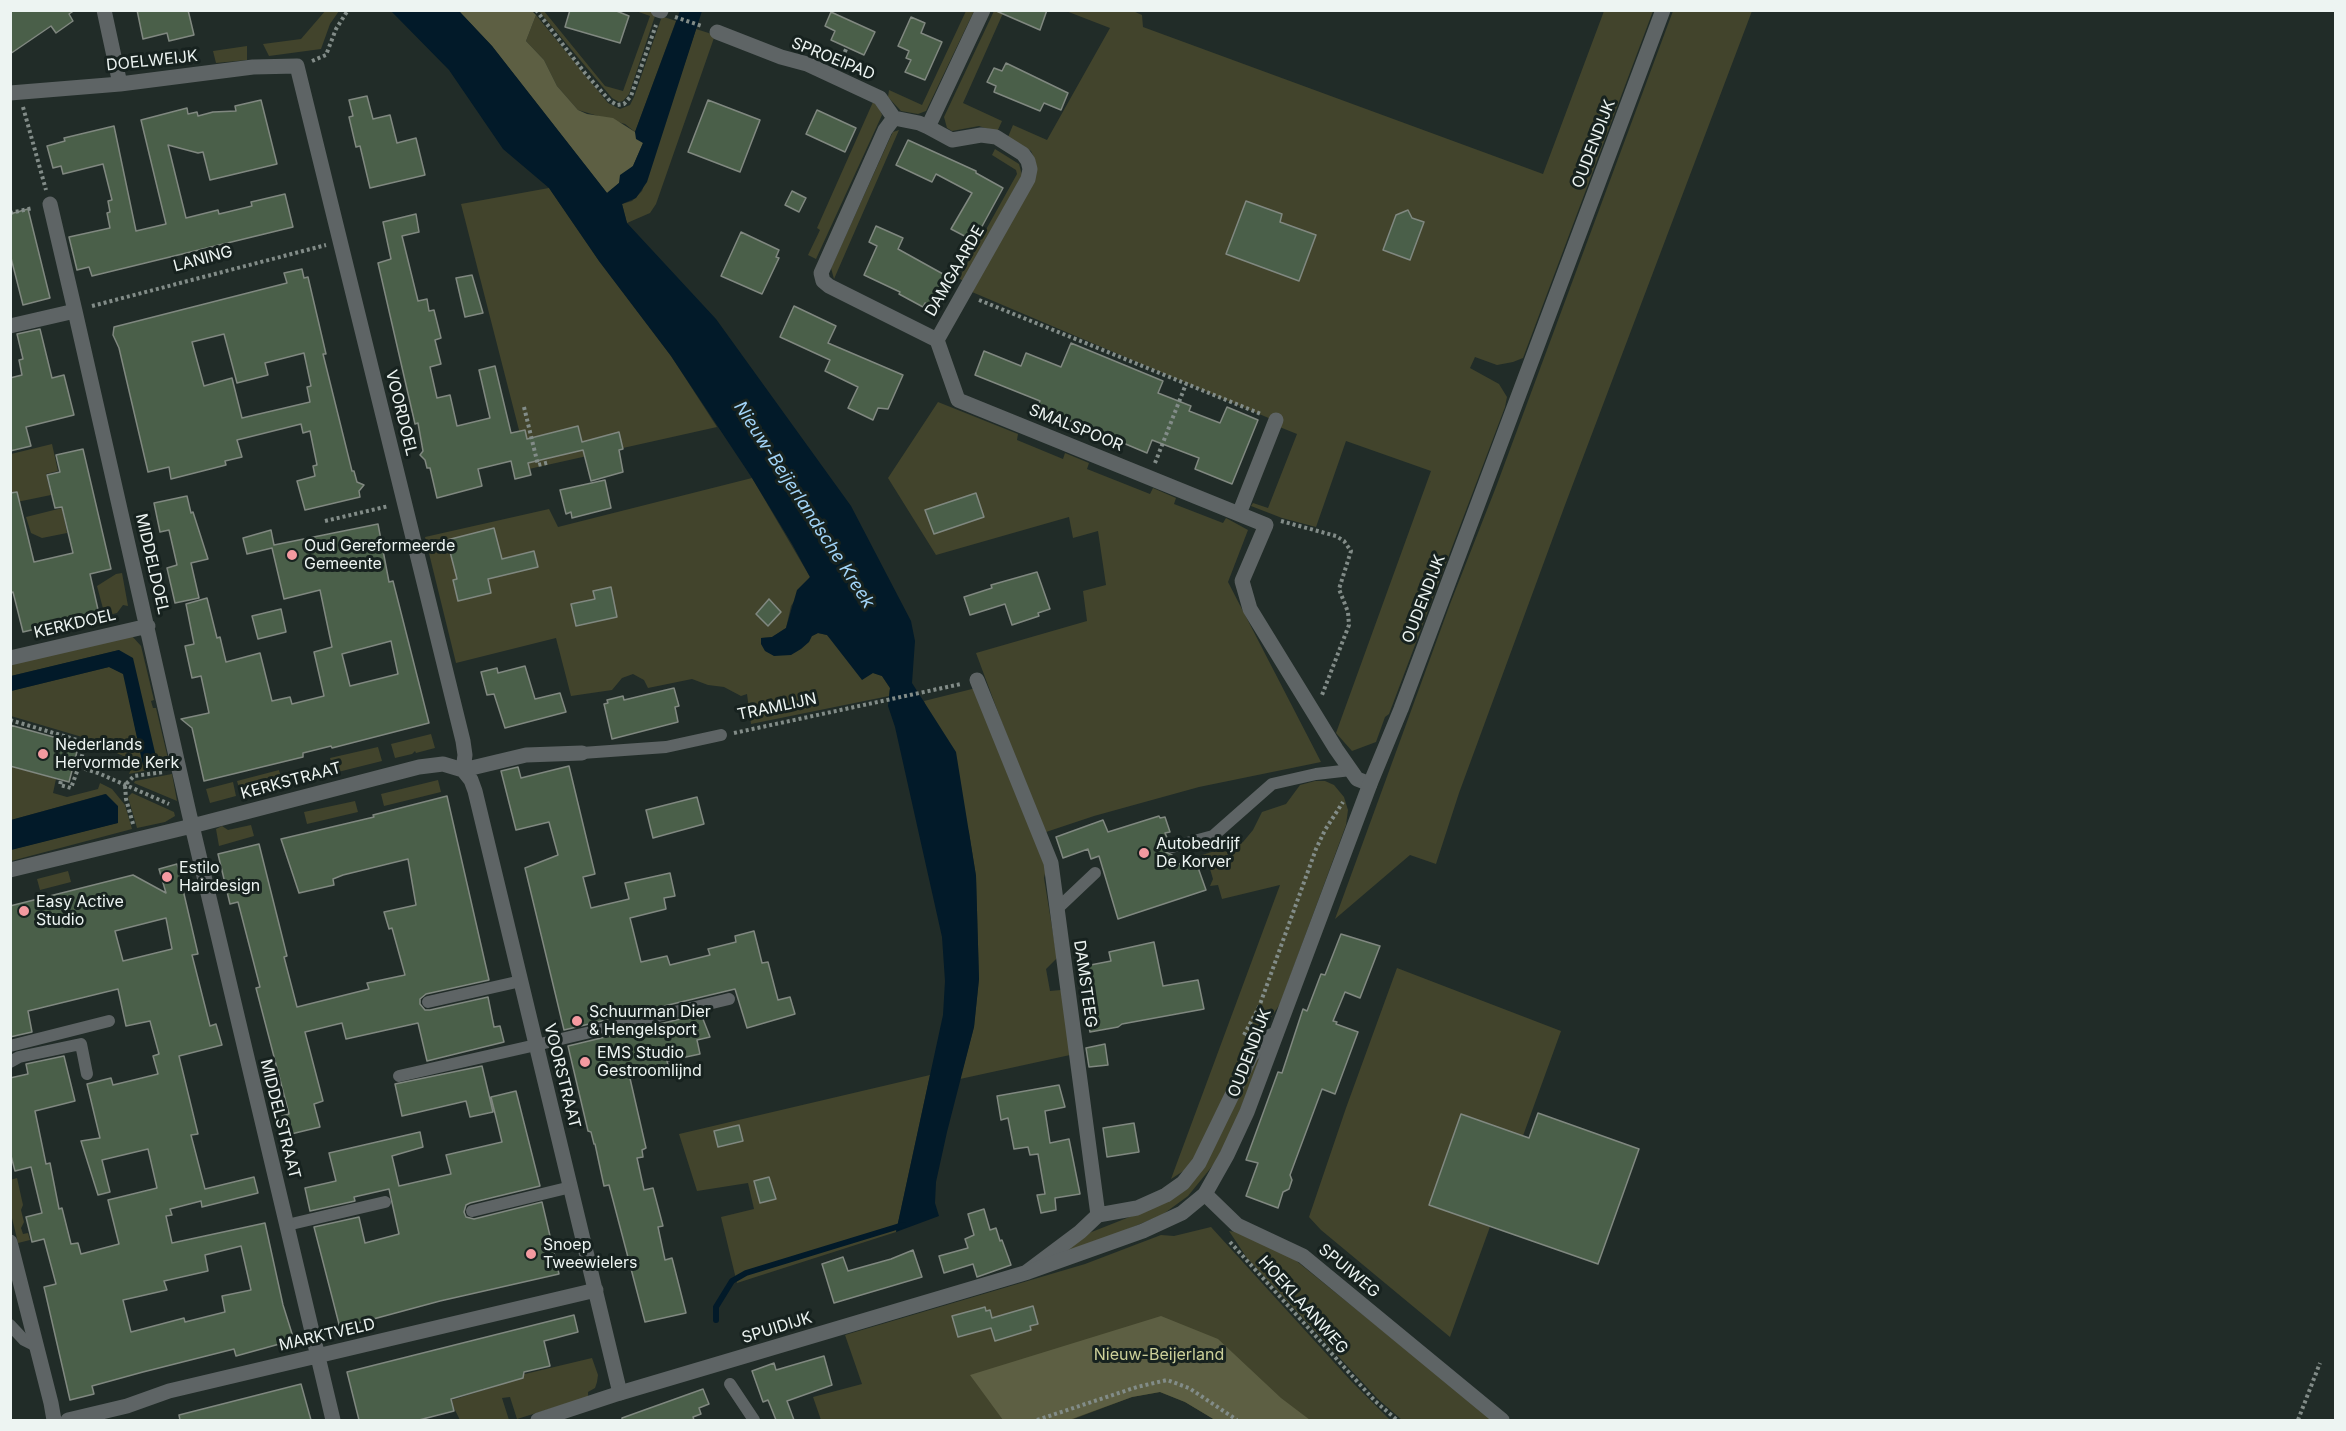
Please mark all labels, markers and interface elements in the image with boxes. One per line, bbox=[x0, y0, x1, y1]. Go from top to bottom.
street label: SPROEIPAD bbox=[788, 34, 878, 84]
street label: DOELWEIJK bbox=[105, 47, 199, 75]
street label: OUDENDIJK bbox=[1568, 97, 1620, 191]
street label: DAMGAARDE bbox=[921, 222, 989, 320]
street label: LANING bbox=[171, 242, 235, 276]
street label: VOORDOEL bbox=[381, 368, 421, 458]
water label: Nieuw-Beijerlandsche Kreek bbox=[729, 397, 879, 613]
street label: SMALSPOOR bbox=[1026, 400, 1126, 456]
street label: MIDDELDOEL bbox=[131, 512, 173, 616]
place label: Oud Gereformeerde Gemeente bbox=[304, 536, 455, 574]
marker: Oud Gereformeerde Gemeente bbox=[285, 548, 299, 562]
street label: OUDENDIJK bbox=[1398, 552, 1450, 646]
street label: KERKDOEL bbox=[32, 605, 118, 643]
street label: TRAMLIJN bbox=[736, 689, 818, 725]
place label: Nederlands Hervormde Kerk bbox=[55, 735, 179, 773]
marker: Nederlands Hervormde Kerk bbox=[36, 747, 50, 761]
street label: KERKSTRAAT bbox=[239, 758, 343, 804]
place label: Autobedrijf De Korver bbox=[1156, 834, 1240, 872]
marker: Autobedrijf De Korver bbox=[1137, 846, 1151, 860]
place label: Estilo Hairdesign bbox=[179, 858, 260, 896]
marker: Estilo Hairdesign bbox=[160, 870, 174, 884]
place label: Easy Active Studio bbox=[36, 892, 124, 930]
marker: Easy Active Studio bbox=[17, 904, 31, 918]
street label: DAMSTEEG bbox=[1069, 939, 1101, 1029]
place label: Schuurman Dier & Hengelsport bbox=[589, 1002, 711, 1040]
street label: OUDENDIJK bbox=[1224, 1006, 1276, 1100]
marker: Schuurman Dier & Hengelsport bbox=[570, 1014, 584, 1028]
street label: VOORSTRAAT bbox=[540, 1022, 584, 1130]
place label: EMS Studio Gestroomlijnd bbox=[597, 1043, 702, 1081]
marker: EMS Studio Gestroomlijnd bbox=[578, 1055, 592, 1069]
street label: MIDDELSTRAAT bbox=[256, 1057, 304, 1181]
place label: Snoep Tweewielers bbox=[543, 1235, 637, 1273]
street label: SPUIWEG bbox=[1314, 1240, 1384, 1302]
marker: Snoep Tweewielers bbox=[524, 1247, 538, 1261]
street label: HOEKLAANWEG bbox=[1254, 1252, 1352, 1358]
street label: SPUIDIJK bbox=[740, 1308, 814, 1348]
street label: MARKTVELD bbox=[277, 1315, 377, 1355]
park label: Nieuw-Beijerland bbox=[1094, 1345, 1224, 1365]

